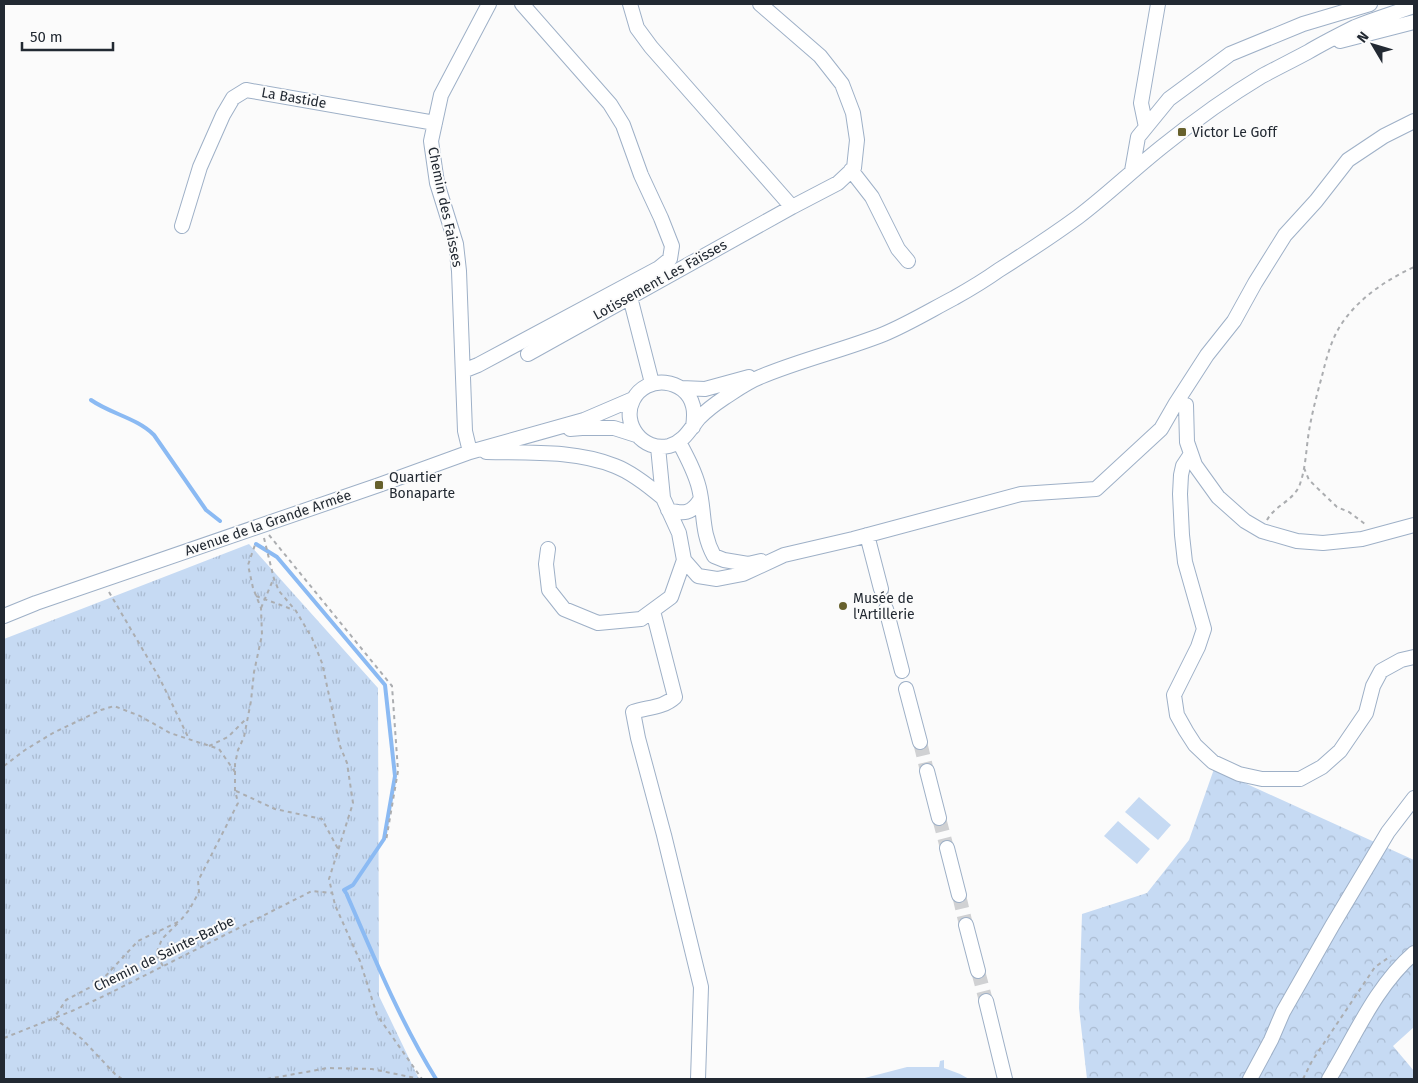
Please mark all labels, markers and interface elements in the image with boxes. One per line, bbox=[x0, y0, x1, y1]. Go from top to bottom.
scale bar bbox=[22, 20, 114, 52]
north arrow bbox=[1348, 20, 1398, 70]
text: 50 m bbox=[30, 28, 63, 46]
text: N bbox=[1354, 28, 1373, 46]
street label: La Bastide bbox=[260, 84, 328, 112]
place label: Victor Le Goff bbox=[1192, 124, 1278, 141]
marker: Victor Le Goff bbox=[1176, 126, 1188, 138]
street label: Chemin des Faisses bbox=[424, 145, 466, 269]
street label: Lotissement Les Faïsses bbox=[590, 236, 730, 324]
place label: Quartier Bonaparte bbox=[389, 469, 455, 502]
marker: Quartier Bonaparte bbox=[373, 479, 385, 491]
street label: Avenue de la Grande Armée bbox=[182, 486, 354, 560]
place label: Musée de l'Artillerie bbox=[853, 590, 915, 623]
marker: Musée de l'Artillerie bbox=[837, 600, 849, 612]
street label: Chemin de Sainte-Barbe bbox=[91, 913, 237, 995]

